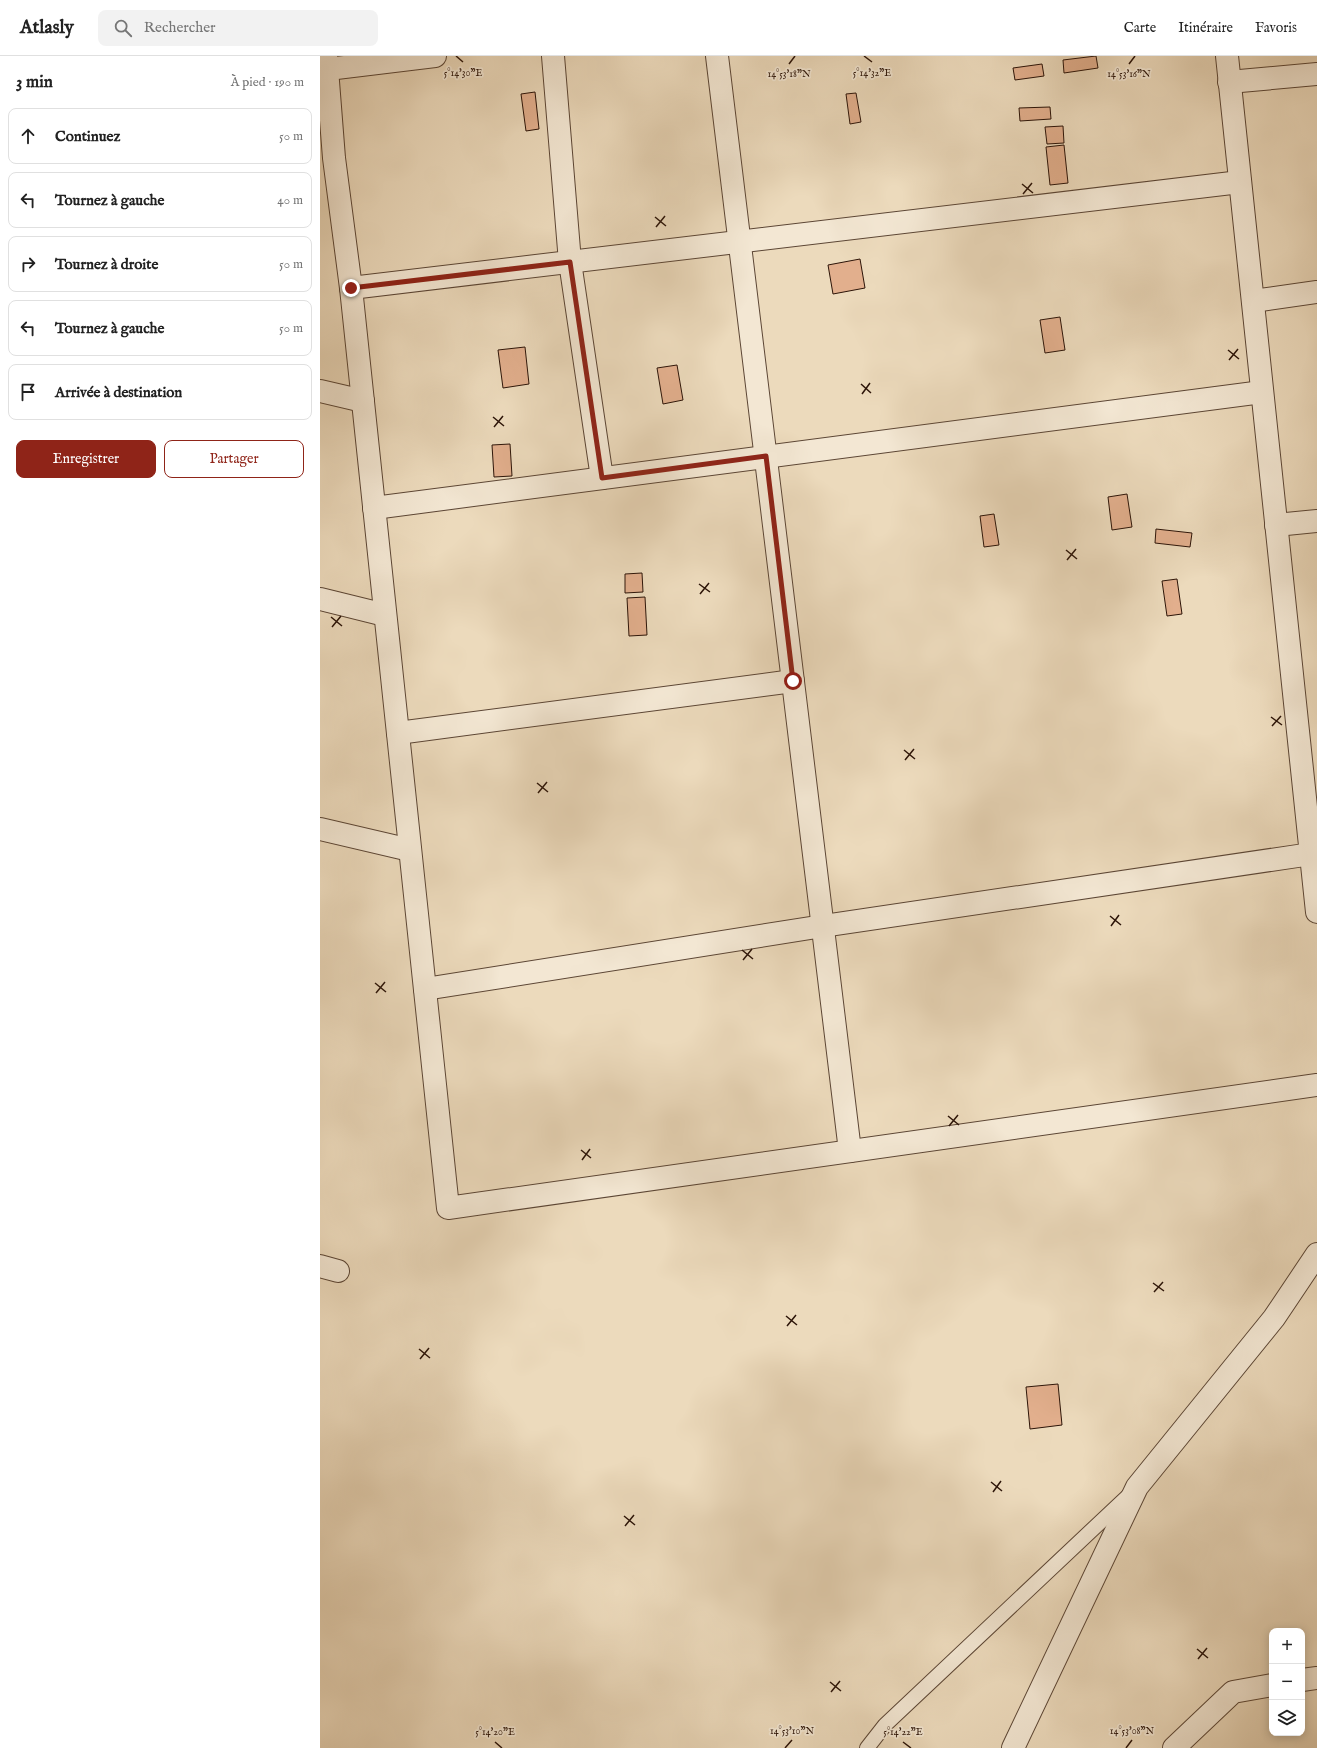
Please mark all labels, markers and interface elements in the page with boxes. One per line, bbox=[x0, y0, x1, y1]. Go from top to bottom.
search box bbox=[98, 10, 378, 46]
text: Atlasly bbox=[20, 16, 74, 40]
icon: search bbox=[112, 17, 134, 39]
text: Rechercher bbox=[144, 18, 216, 37]
text: Carte bbox=[1124, 19, 1156, 37]
text: Itinéraire bbox=[1178, 19, 1233, 37]
text: Favoris bbox=[1255, 19, 1297, 37]
text: 5°14'30"E bbox=[444, 67, 482, 80]
text: 5°14'32"E bbox=[853, 67, 891, 80]
text: 14°53'18"N bbox=[767, 68, 811, 81]
text: 14°53'16"N bbox=[1107, 68, 1151, 81]
text: 3 min bbox=[16, 72, 53, 93]
text: À pied · 190 m bbox=[231, 74, 304, 91]
icon: ahead bbox=[17, 125, 39, 147]
text: Continuez bbox=[55, 127, 120, 146]
text: 50 m bbox=[279, 128, 303, 145]
icon: left bbox=[17, 189, 39, 211]
text: Tournez à gauche bbox=[55, 191, 164, 210]
text: 40 m bbox=[277, 192, 303, 209]
icon: right bbox=[17, 253, 39, 275]
text: Tournez à droite bbox=[55, 255, 158, 274]
text: 50 m bbox=[279, 256, 303, 273]
route end bbox=[342, 279, 360, 297]
icon: left bbox=[17, 317, 39, 339]
text: Tournez à gauche bbox=[55, 319, 164, 338]
text: 50 m bbox=[279, 320, 303, 337]
icon: arrive bbox=[17, 381, 39, 403]
text: Arrivée à destination bbox=[55, 383, 182, 402]
button: Enregistrer bbox=[16, 440, 156, 478]
button: Partager bbox=[164, 440, 304, 478]
route start bbox=[784, 672, 802, 690]
map controls bbox=[1269, 1628, 1305, 1736]
button: + bbox=[1269, 1628, 1305, 1664]
button: − bbox=[1269, 1664, 1305, 1700]
button: layers bbox=[1269, 1700, 1305, 1736]
text: 14°53'10"N bbox=[770, 1725, 814, 1738]
text: 14°53'08"N bbox=[1110, 1725, 1155, 1738]
text: 5°14'20"E bbox=[475, 1726, 515, 1739]
text: 5°14'22"E bbox=[883, 1726, 923, 1739]

